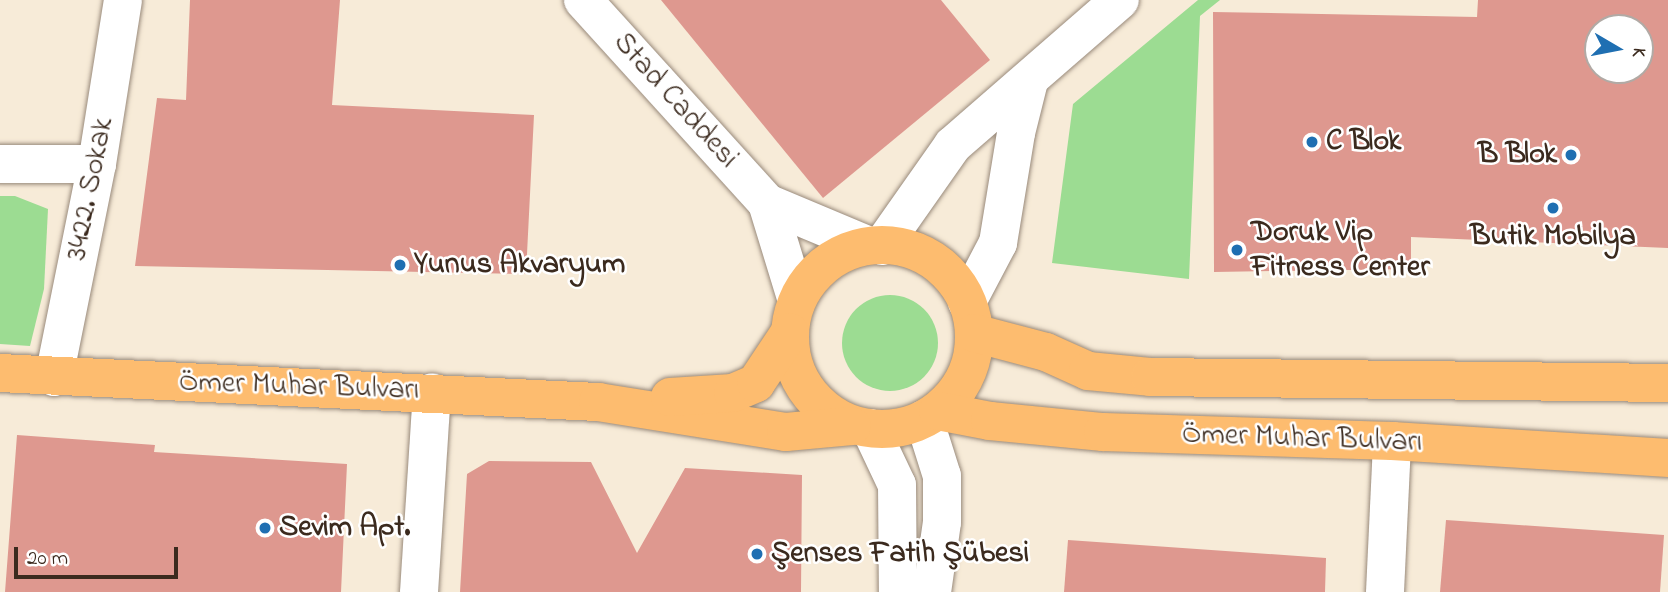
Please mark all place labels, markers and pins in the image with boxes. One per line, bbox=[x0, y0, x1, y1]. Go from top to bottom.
place label: C Blok bbox=[1326, 124, 1401, 160]
marker: C Blok bbox=[1304, 134, 1320, 150]
place label: B Blok bbox=[1478, 137, 1557, 173]
marker: B Blok bbox=[1563, 147, 1579, 163]
marker: Butik Mobilya bbox=[1545, 200, 1561, 216]
place label: Doruk Vip Fitness Center bbox=[1251, 215, 1430, 286]
place label: Butik Mobilya bbox=[1470, 219, 1636, 255]
marker: Doruk Vip Fitness Center bbox=[1229, 242, 1245, 258]
place label: Yunus Akvaryum bbox=[414, 247, 625, 283]
marker: Yunus Akvaryum bbox=[392, 257, 408, 273]
place label: Sevim Apt. bbox=[279, 510, 410, 546]
marker: Sevim Apt. bbox=[257, 520, 273, 536]
place label: Şenses Fatih Şübesi bbox=[771, 536, 1029, 572]
marker: Şenses Fatih Şübesi bbox=[749, 546, 765, 562]

